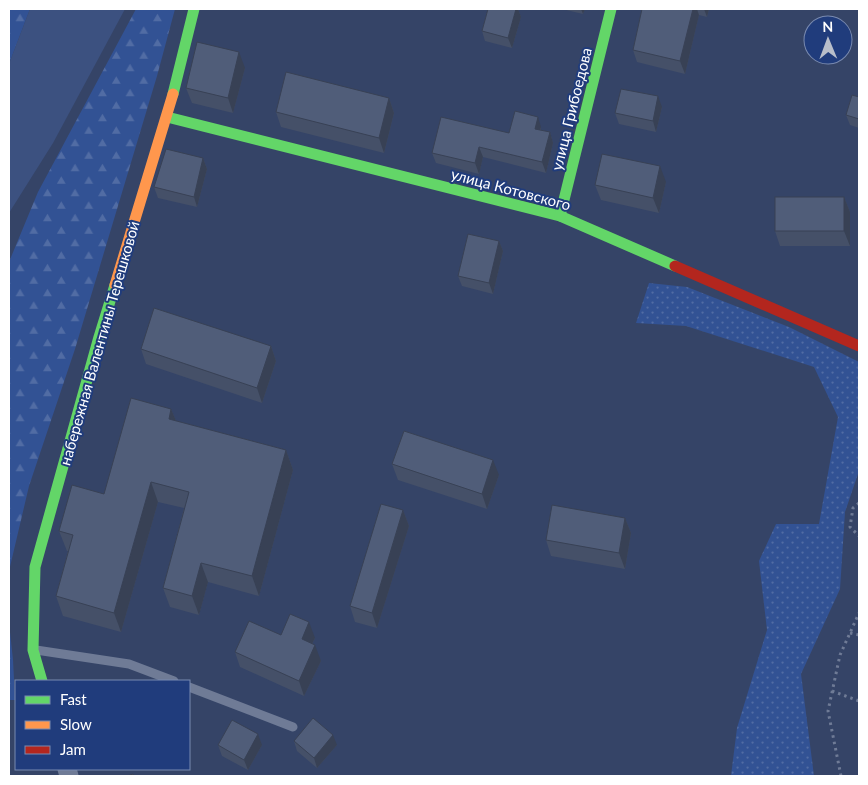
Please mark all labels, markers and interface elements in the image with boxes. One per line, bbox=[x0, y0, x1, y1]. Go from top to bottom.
north arrow bbox=[803, 15, 853, 65]
text: N bbox=[822, 18, 833, 35]
street label: улица Грибоедова bbox=[547, 46, 595, 172]
street label: улица Котовского bbox=[449, 164, 573, 214]
street label: набережная Валентины Терешковой bbox=[55, 219, 143, 467]
legend bbox=[15, 680, 190, 770]
text: Fast bbox=[60, 690, 87, 708]
text: Slow bbox=[60, 715, 92, 733]
text: Jam bbox=[60, 740, 86, 758]

